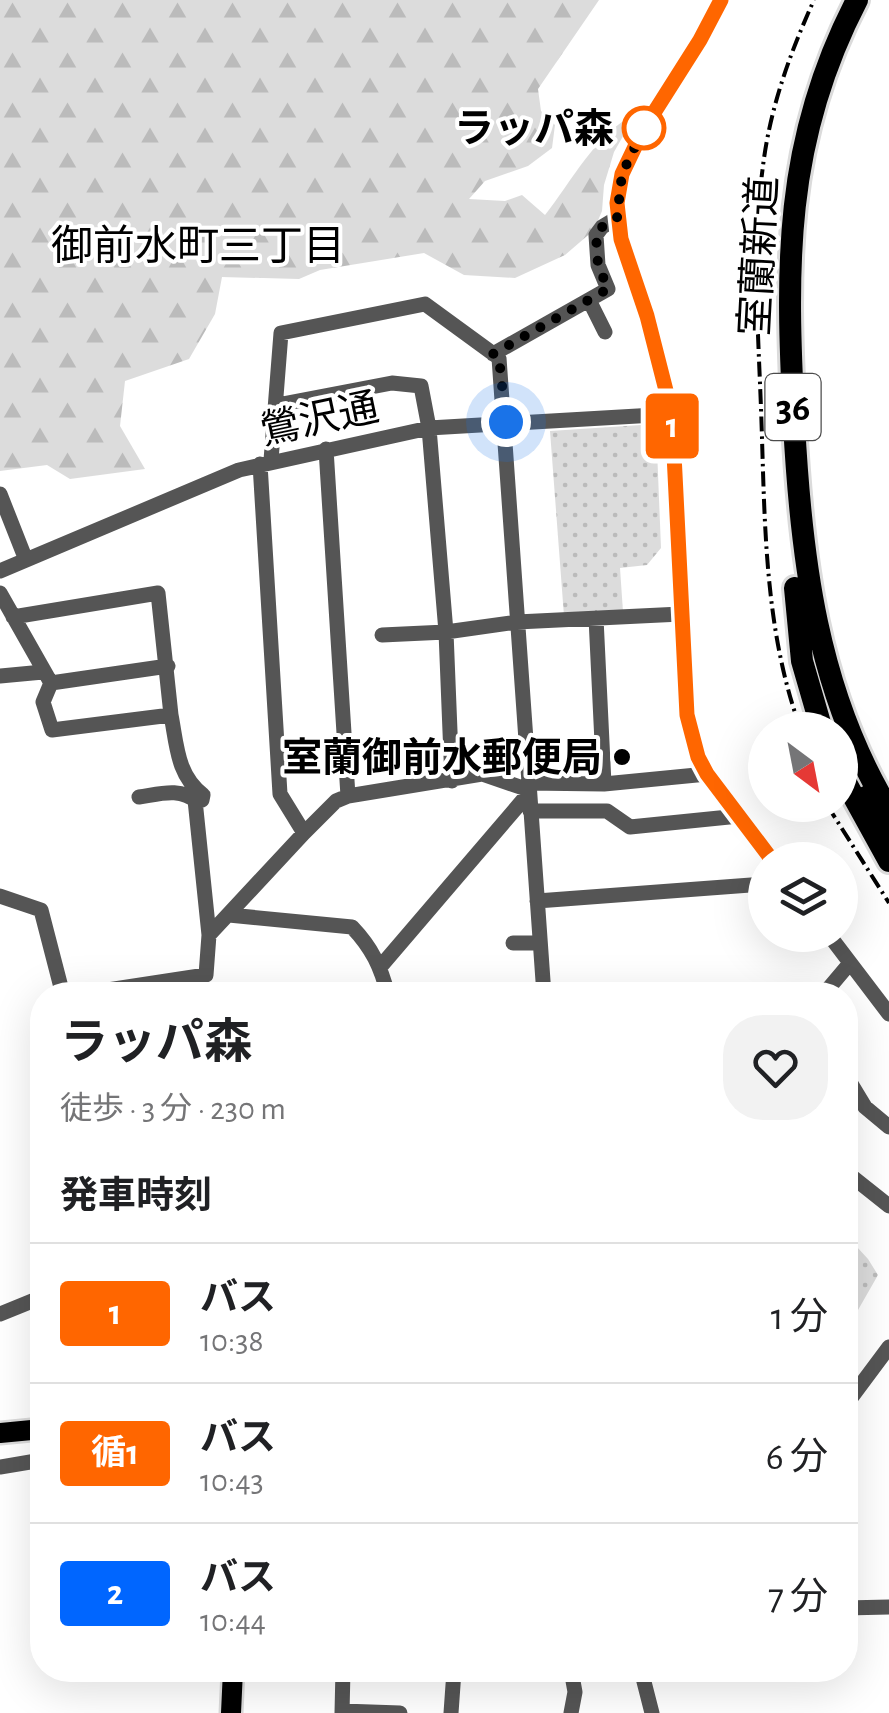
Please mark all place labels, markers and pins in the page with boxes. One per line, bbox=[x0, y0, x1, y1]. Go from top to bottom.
place label: ラッパ森 bbox=[454, 107, 614, 150]
marker: ラッパ森 bbox=[623, 107, 665, 149]
place label: 室蘭御前水郵便局 bbox=[282, 736, 602, 779]
marker: 室蘭御前水郵便局 bbox=[611, 746, 633, 768]

